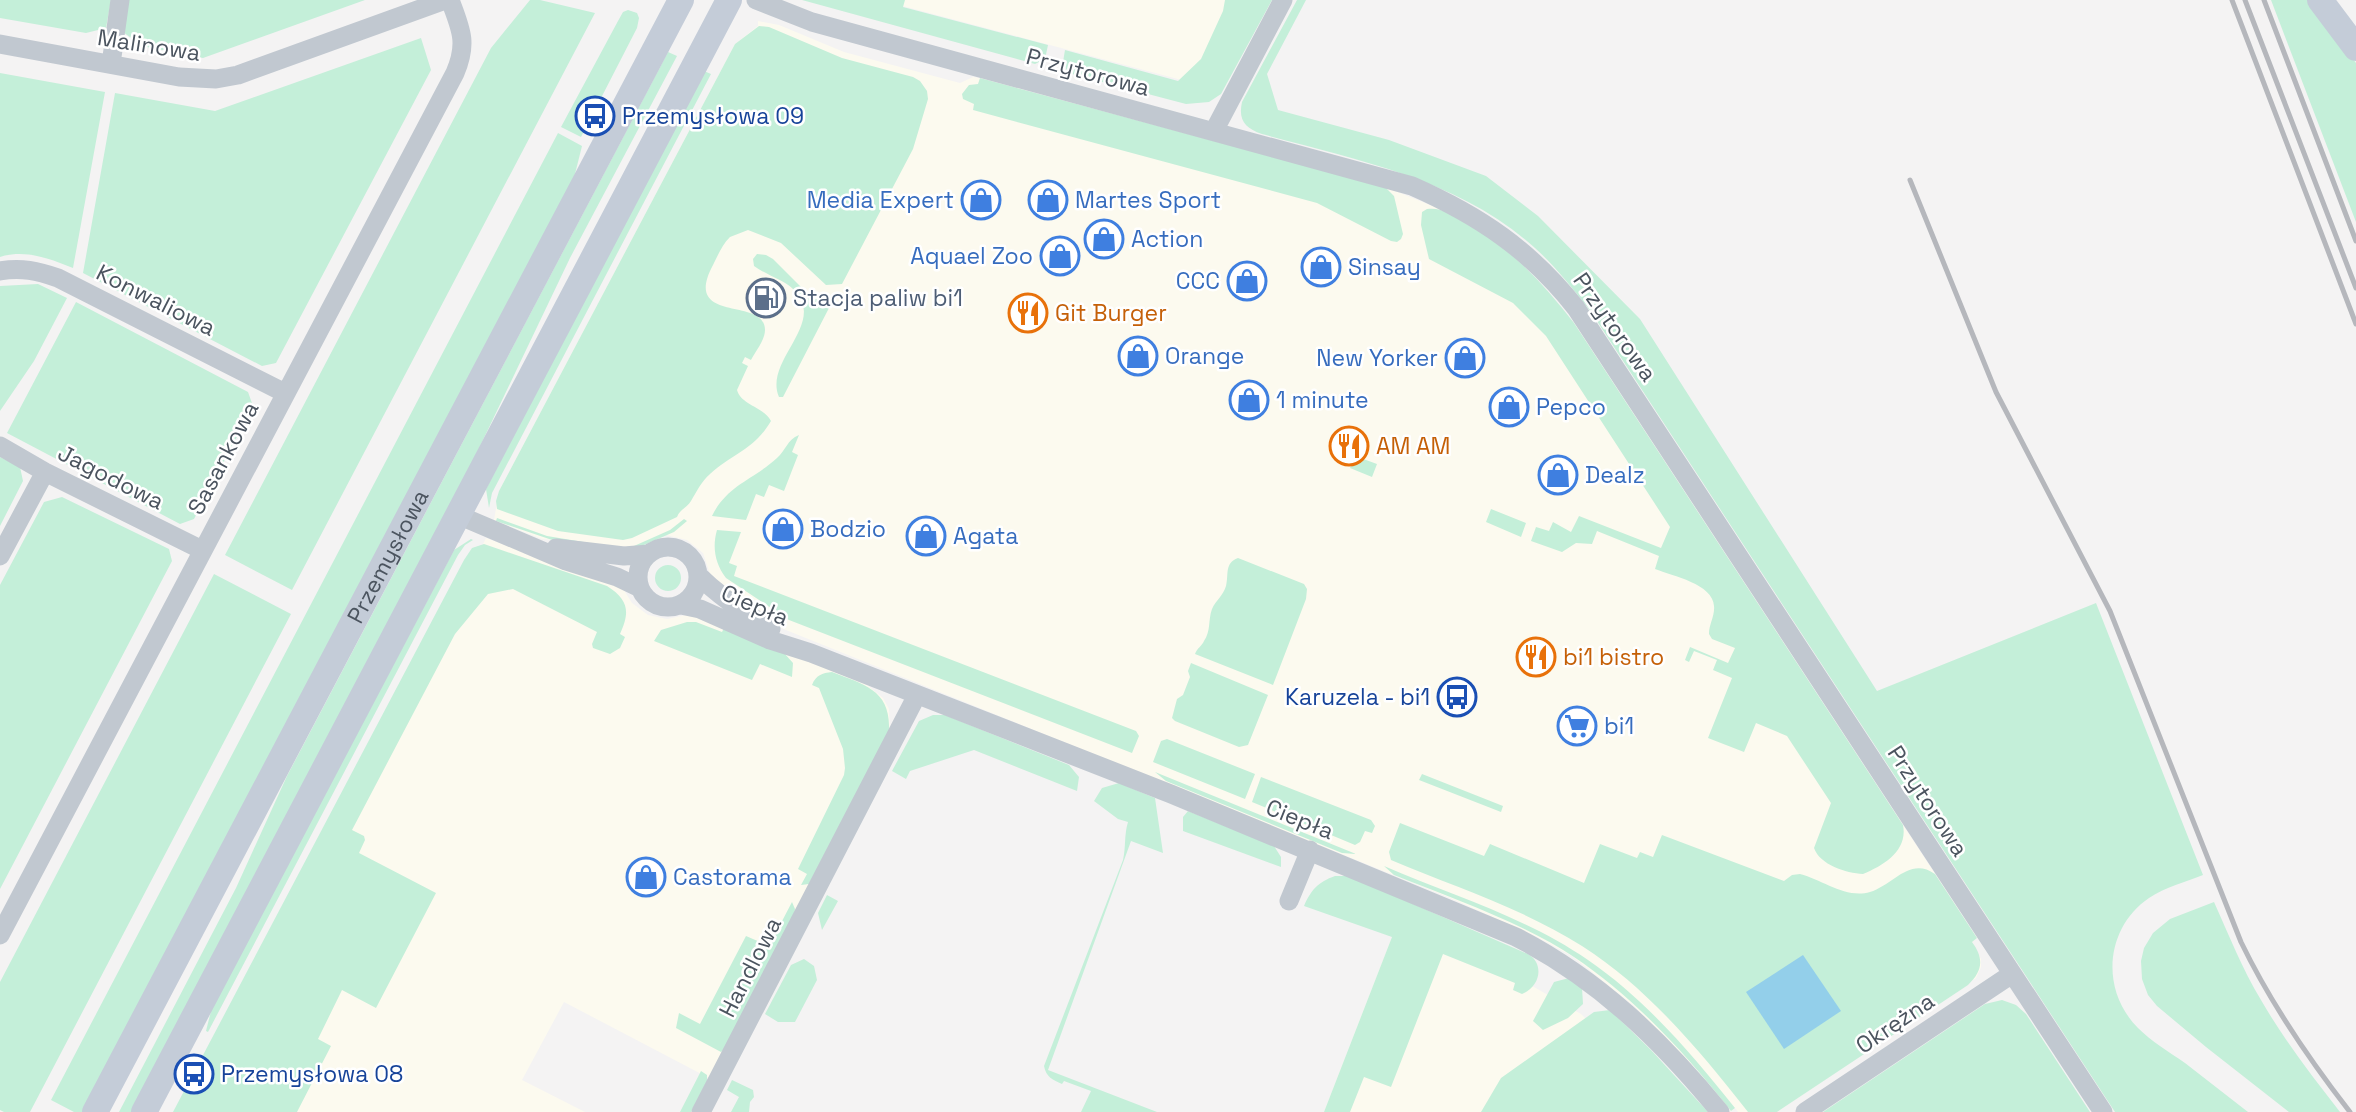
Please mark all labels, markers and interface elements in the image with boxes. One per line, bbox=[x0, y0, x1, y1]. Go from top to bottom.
street label: Malinowa bbox=[95, 22, 203, 68]
street label: Przytorowa bbox=[1023, 41, 1153, 103]
bus stop icon: Przemysłowa 09 bbox=[574, 95, 616, 137]
place label: Przemysłowa 09 bbox=[622, 101, 804, 131]
shop icon: Media Expert bbox=[960, 179, 1002, 221]
shop icon: Martes Sport bbox=[1027, 179, 1069, 221]
place label: Media Expert bbox=[807, 185, 954, 215]
place label: Martes Sport bbox=[1075, 185, 1221, 215]
shop icon: Action bbox=[1083, 218, 1125, 260]
place label: Action bbox=[1131, 224, 1203, 254]
shop icon: Aquael Zoo bbox=[1039, 235, 1081, 277]
place label: Aquael Zoo bbox=[910, 241, 1033, 271]
shop icon: Sinsay bbox=[1300, 246, 1342, 288]
place label: Sinsay bbox=[1348, 252, 1421, 282]
street label: Konwaliowa bbox=[91, 257, 221, 343]
shop icon: CCC bbox=[1226, 260, 1268, 302]
place label: CCC bbox=[1176, 266, 1220, 296]
street label: Przytorowa bbox=[1566, 267, 1664, 387]
fuel station icon: Stacja paliw bi1 bbox=[745, 277, 787, 319]
place label: Stacja paliw bi1 bbox=[793, 283, 963, 313]
restaurant icon: Git Burger bbox=[1007, 292, 1049, 334]
place label: Git Burger bbox=[1055, 298, 1167, 328]
shop icon: Orange bbox=[1117, 335, 1159, 377]
shop icon: New Yorker bbox=[1444, 337, 1486, 379]
place label: Orange bbox=[1165, 341, 1244, 371]
place label: New Yorker bbox=[1316, 343, 1438, 373]
shop icon: 1 minute bbox=[1228, 379, 1270, 421]
place label: 1 minute bbox=[1276, 385, 1369, 415]
shop icon: Pepco bbox=[1488, 386, 1530, 428]
place label: Pepco bbox=[1536, 392, 1606, 422]
street label: Sasankowa bbox=[181, 396, 265, 520]
restaurant icon: AM AM bbox=[1328, 425, 1370, 467]
place label: AM AM bbox=[1376, 431, 1450, 461]
street label: Jagodowa bbox=[53, 437, 169, 517]
shop icon: Dealz bbox=[1537, 454, 1579, 496]
place label: Dealz bbox=[1585, 460, 1645, 490]
street label: Przemysłowa bbox=[340, 484, 435, 629]
shop icon: Bodzio bbox=[762, 508, 804, 550]
place label: Bodzio bbox=[810, 514, 886, 544]
shop icon: Agata bbox=[905, 515, 947, 557]
place label: Agata bbox=[953, 521, 1019, 551]
street label: Ciepła bbox=[717, 577, 793, 633]
restaurant icon: bi1 bistro bbox=[1515, 636, 1557, 678]
place label: bi1 bistro bbox=[1563, 642, 1664, 672]
bus stop icon: Karuzela - bi1 bbox=[1436, 676, 1478, 718]
place label: Karuzela - bi1 bbox=[1285, 682, 1430, 712]
supermarket icon: bi1 bbox=[1556, 705, 1598, 747]
place label: bi1 bbox=[1604, 711, 1634, 741]
street label: Przytorowa bbox=[1881, 740, 1975, 862]
street label: Ciepła bbox=[1262, 792, 1338, 846]
shop icon: Castorama bbox=[625, 856, 667, 898]
place label: Castorama bbox=[673, 862, 792, 892]
street label: Handlowa bbox=[712, 912, 788, 1022]
street label: Okrężna bbox=[1850, 986, 1940, 1060]
bus stop icon: Przemysłowa 08 bbox=[173, 1053, 215, 1095]
place label: Przemysłowa 08 bbox=[221, 1059, 403, 1089]

